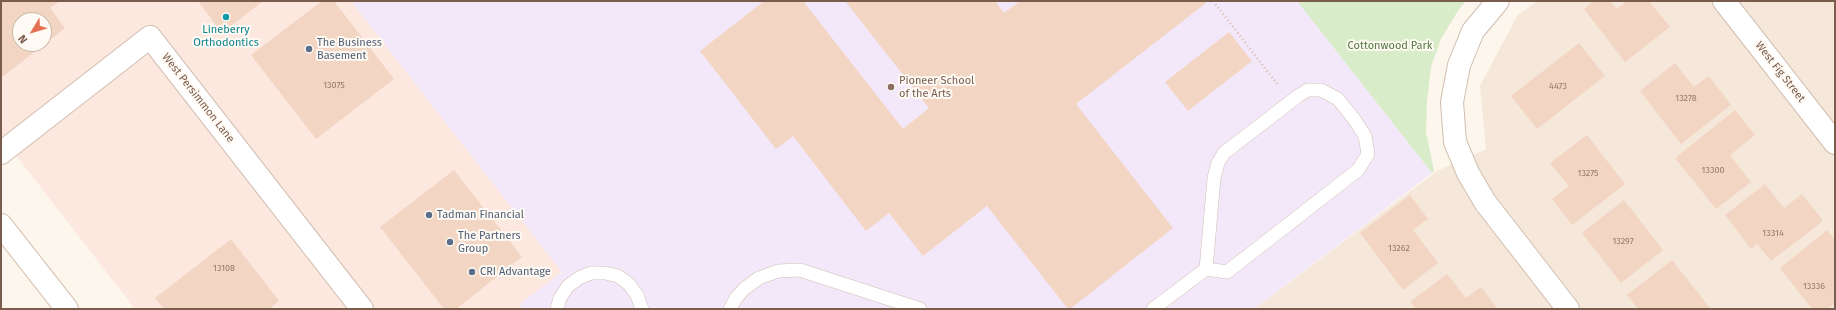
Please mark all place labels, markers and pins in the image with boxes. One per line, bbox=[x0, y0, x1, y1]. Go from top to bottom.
marker: Lineberry Orthodontics bbox=[221, 12, 231, 22]
place label: Lineberry Orthodontics bbox=[193, 23, 259, 49]
place label: The Business Basement bbox=[317, 36, 382, 62]
marker: The Business Basement bbox=[304, 44, 314, 54]
place label: Pioneer School of the Arts bbox=[899, 74, 974, 100]
marker: Pioneer School of the Arts bbox=[886, 82, 896, 92]
place label: Tadman Financial bbox=[437, 208, 524, 222]
marker: Tadman Financial bbox=[424, 210, 434, 220]
place label: The Partners Group bbox=[458, 229, 521, 255]
marker: The Partners Group bbox=[445, 237, 455, 247]
place label: CRI Advantage bbox=[480, 265, 551, 279]
marker: CRI Advantage bbox=[467, 267, 477, 277]

